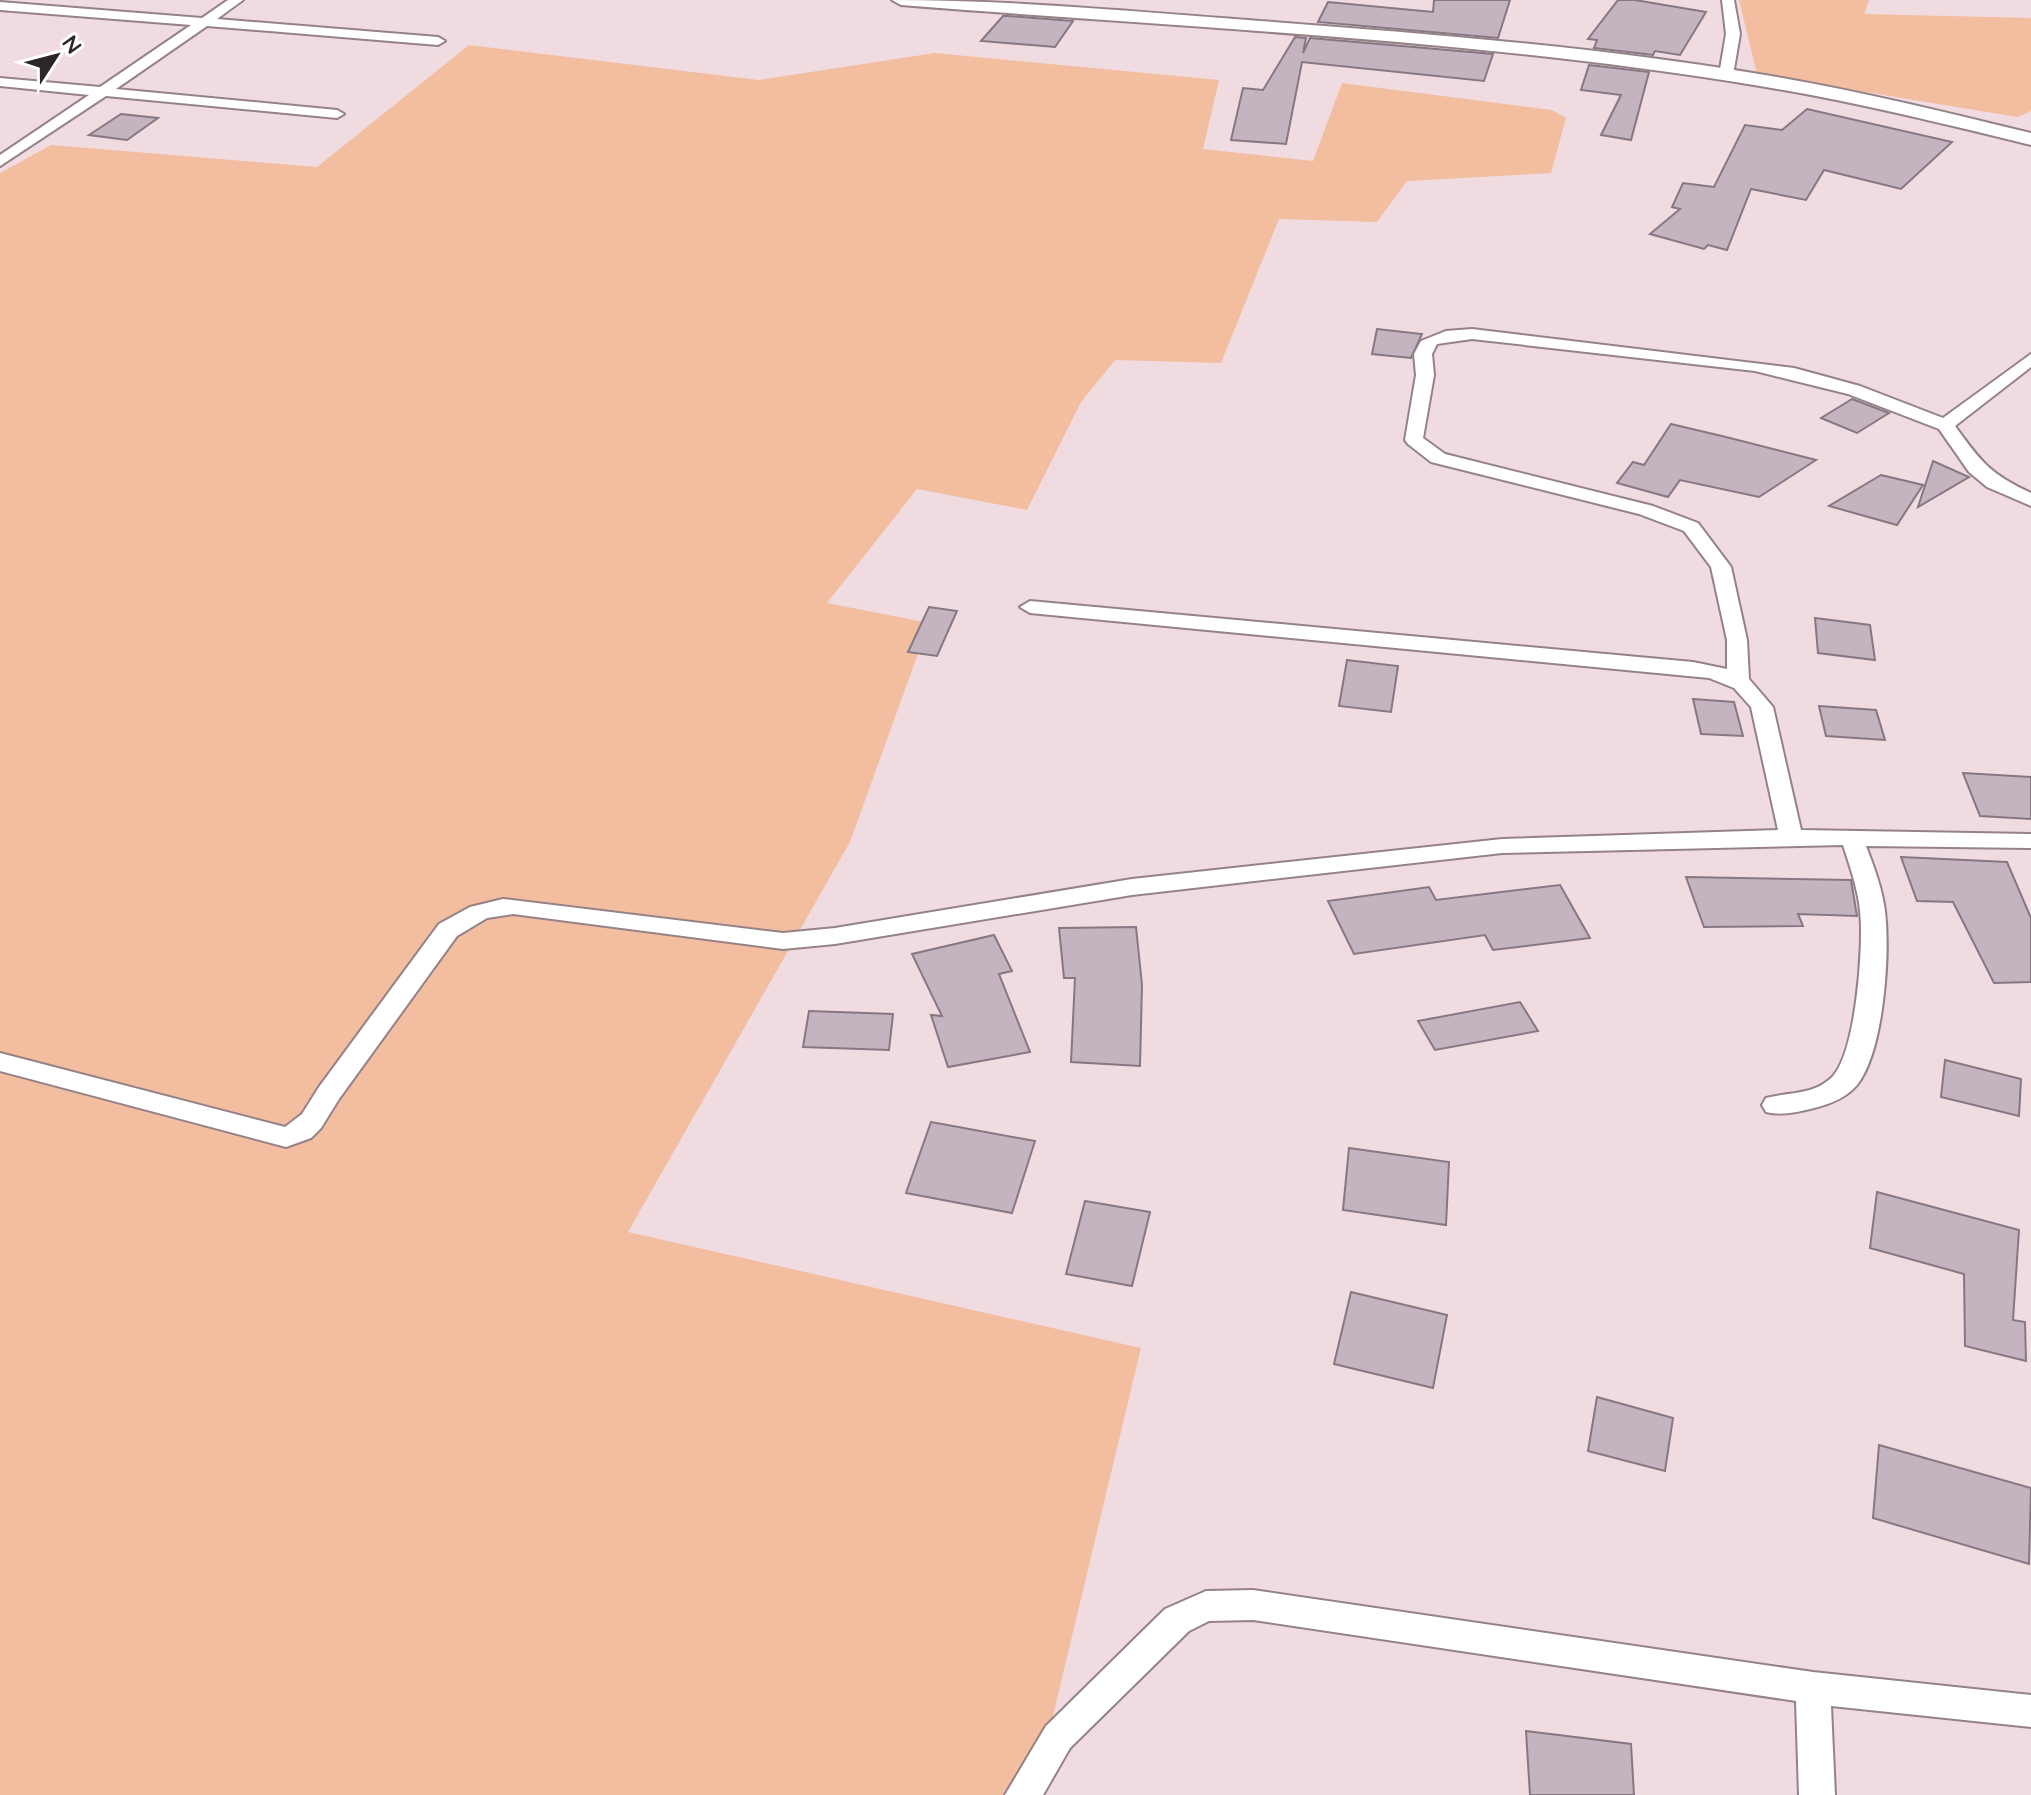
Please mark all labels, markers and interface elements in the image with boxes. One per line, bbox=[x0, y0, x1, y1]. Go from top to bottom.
north arrow bbox=[16, 16, 96, 96]
text: N bbox=[56, 29, 88, 59]

